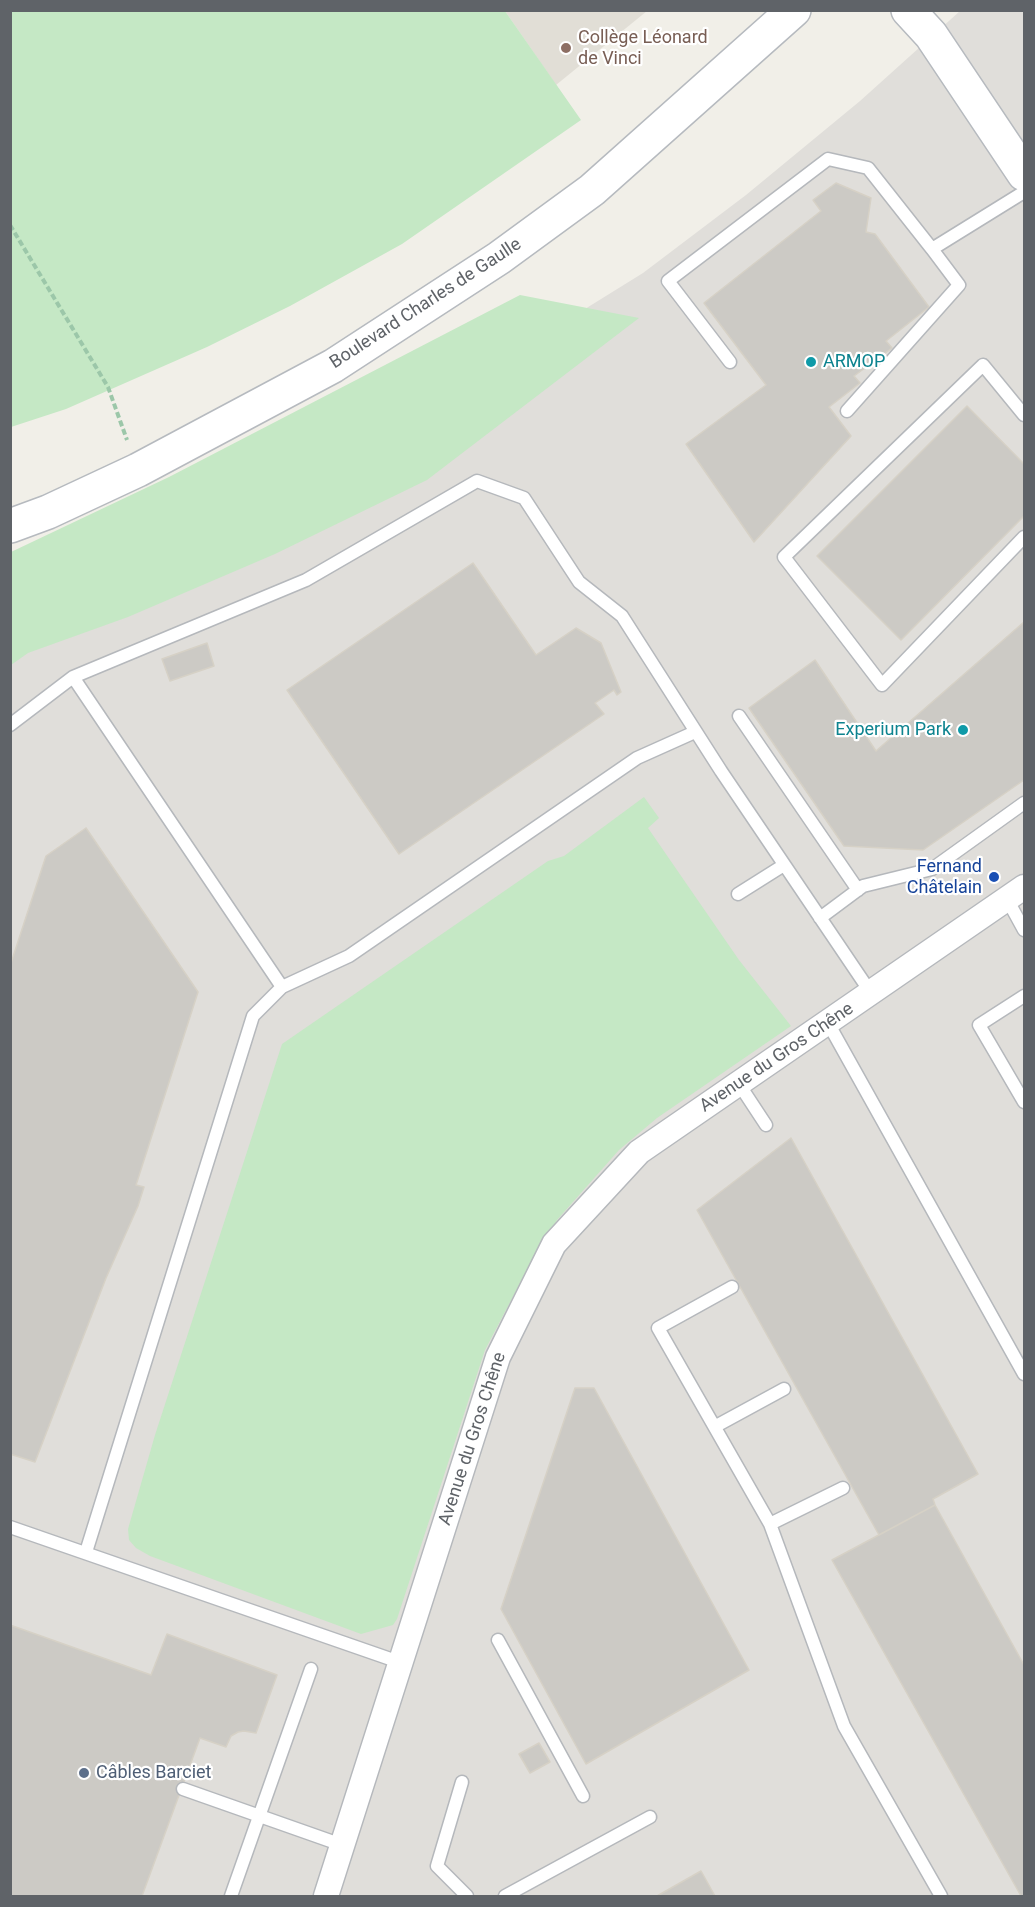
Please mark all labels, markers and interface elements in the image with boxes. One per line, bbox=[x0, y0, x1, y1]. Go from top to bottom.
place label: Collège Léonard de Vinci bbox=[578, 27, 708, 70]
marker: Collège Léonard de Vinci bbox=[559, 41, 573, 55]
street label: Boulevard Charles de Gaulle bbox=[326, 234, 526, 374]
place label: ARMOP bbox=[823, 351, 885, 373]
marker: ARMOP bbox=[804, 355, 818, 369]
place label: Experium Park bbox=[835, 719, 951, 741]
marker: Experium Park bbox=[956, 723, 970, 737]
place label: Fernand Châtelain bbox=[907, 856, 982, 898]
marker: Fernand Châtelain bbox=[987, 870, 1001, 884]
street label: Avenue du Gros Chêne bbox=[696, 999, 858, 1117]
street label: Avenue du Gros Chêne bbox=[435, 1350, 511, 1528]
place label: Câbles Barciet bbox=[96, 1762, 211, 1784]
marker: Câbles Barciet bbox=[77, 1766, 91, 1780]

